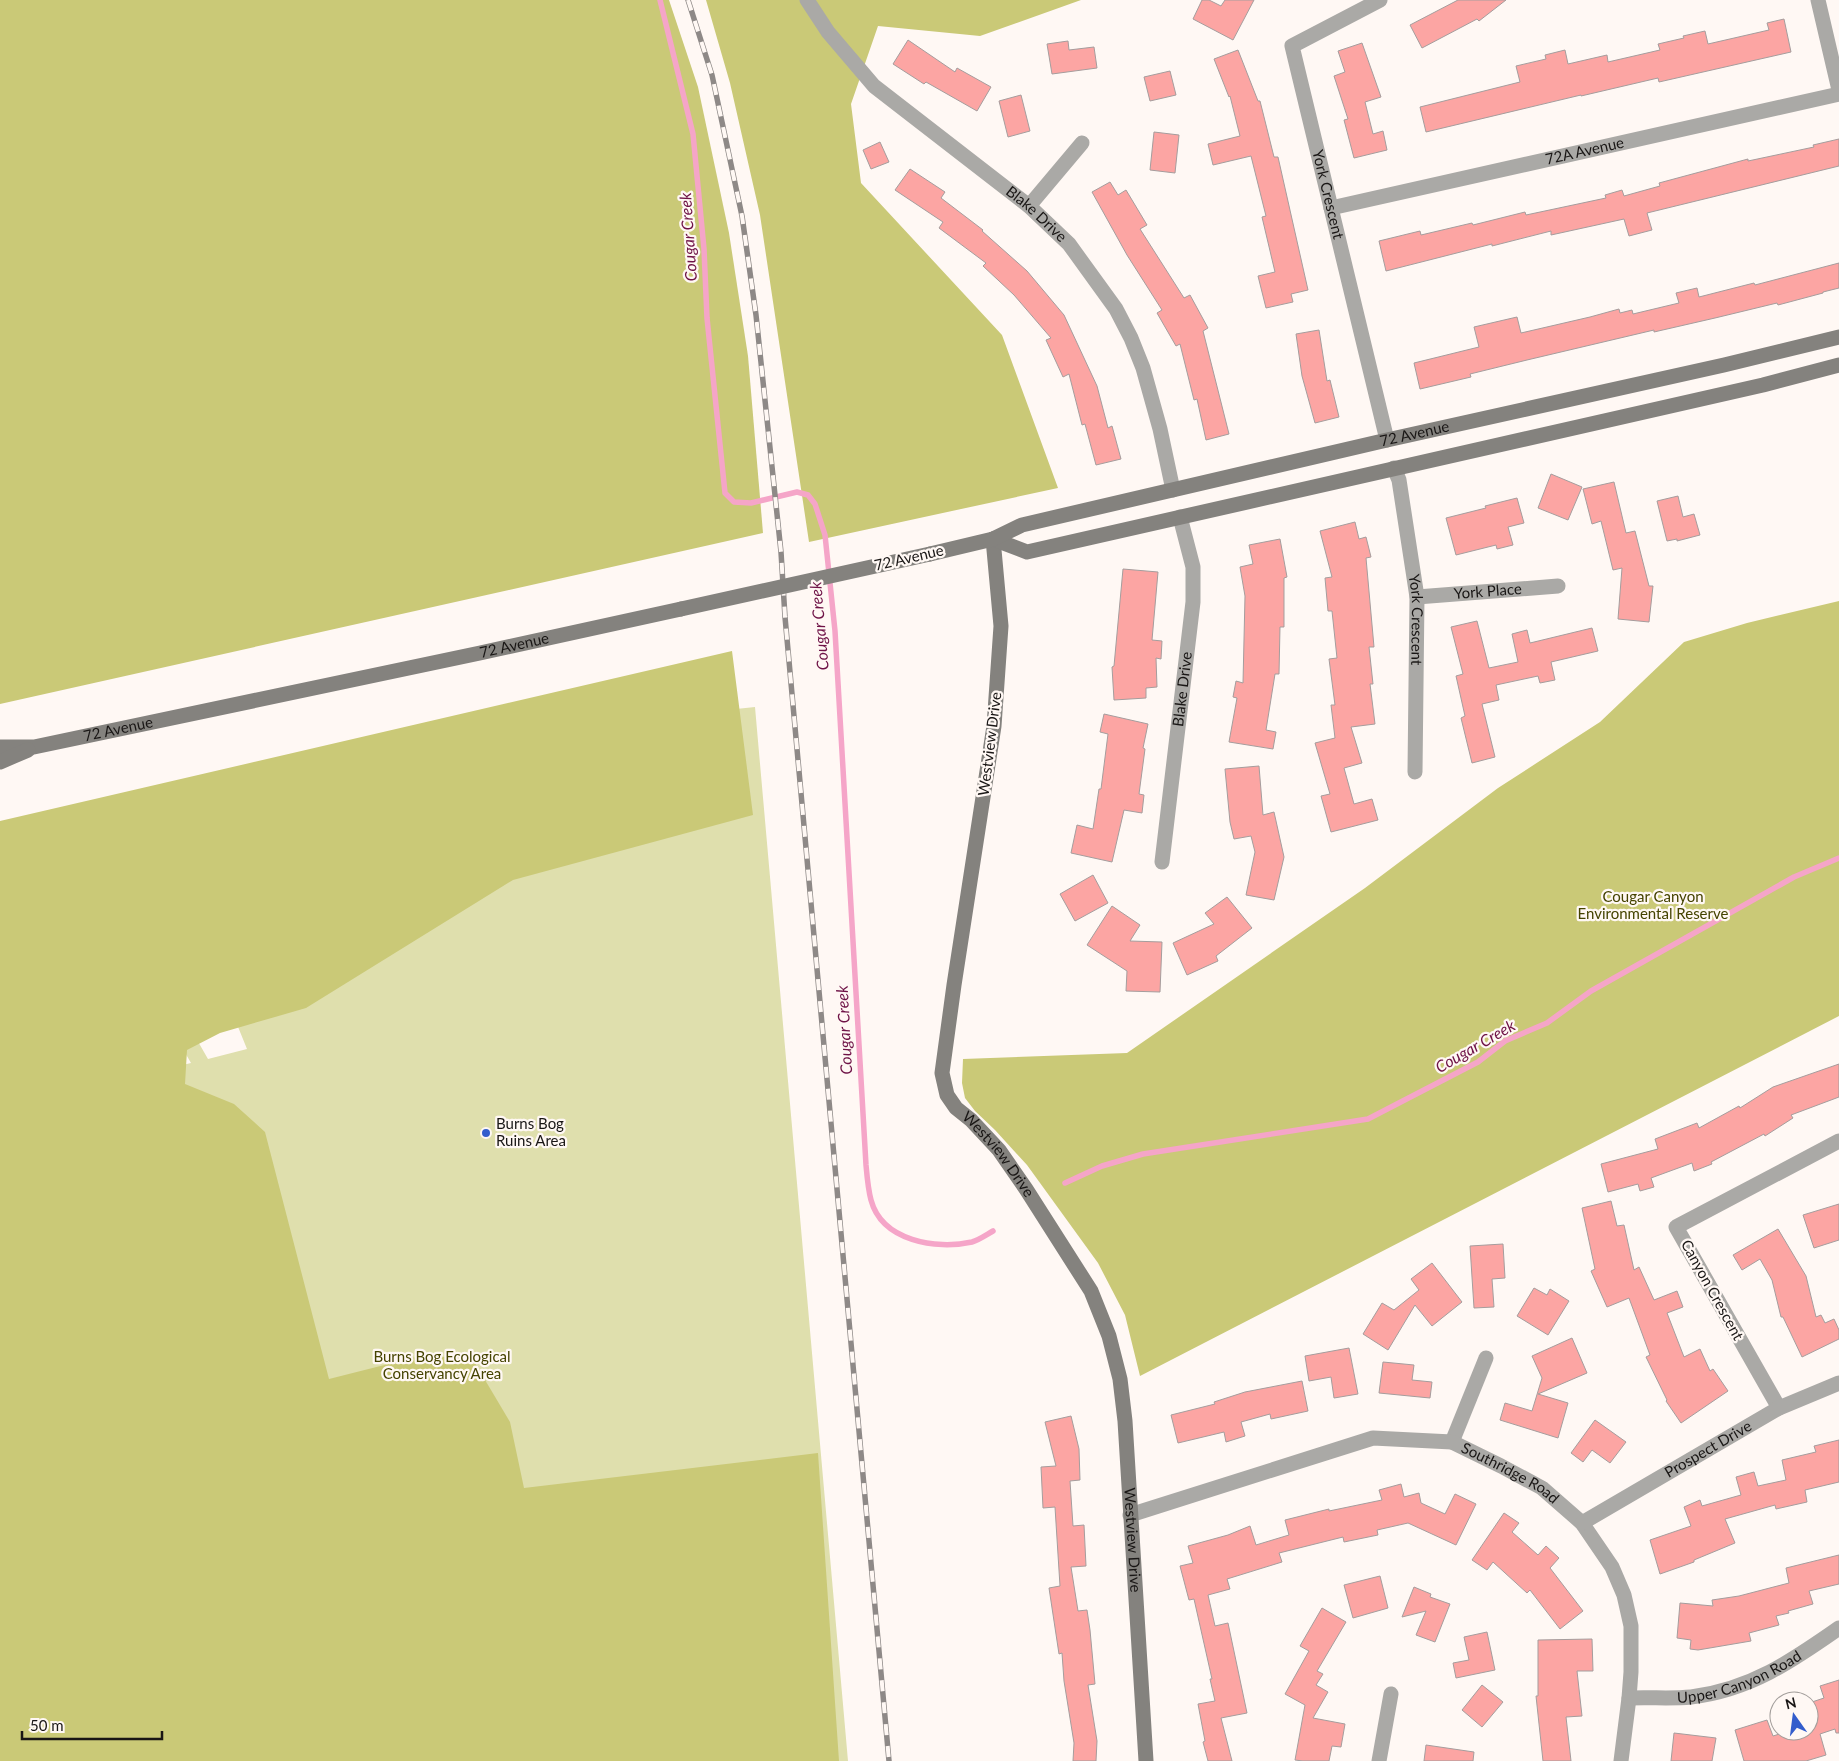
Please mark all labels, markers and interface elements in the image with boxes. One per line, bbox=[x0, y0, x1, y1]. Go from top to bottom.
street label: 72A Avenue bbox=[1543, 133, 1626, 168]
street label: York Crescent bbox=[1309, 148, 1348, 241]
street label: Blake Drive bbox=[1003, 182, 1071, 245]
water label: Cougar Creek bbox=[675, 192, 700, 282]
street label: 72 Avenue bbox=[1378, 416, 1451, 449]
street label: 72 Avenue bbox=[872, 540, 945, 574]
street label: York Crescent bbox=[1406, 573, 1427, 666]
street label: York Place bbox=[1453, 579, 1522, 602]
water label: Cougar Creek bbox=[805, 580, 832, 671]
street label: 72 Avenue bbox=[478, 628, 551, 661]
street label: Blake Drive bbox=[1168, 651, 1195, 728]
street label: Westview Drive bbox=[974, 691, 1004, 797]
street label: 72 Avenue bbox=[82, 712, 154, 744]
park label: Cougar Canyon Environmental Reserve bbox=[1578, 887, 1729, 922]
water label: Cougar Creek bbox=[832, 985, 855, 1075]
water label: Cougar Creek bbox=[1431, 1015, 1518, 1076]
street label: Westview Drive bbox=[959, 1107, 1039, 1200]
place label: Burns Bog Ruins Area bbox=[496, 1114, 566, 1149]
marker: Burns Bog Ruins Area bbox=[480, 1127, 492, 1139]
street label: Canyon Crescent bbox=[1678, 1236, 1748, 1343]
park label: Burns Bog Ecological Conservancy Area bbox=[373, 1347, 511, 1382]
street label: Prospect Drive bbox=[1661, 1416, 1754, 1481]
street label: Southridge Road bbox=[1459, 1438, 1563, 1507]
street label: Westview Drive bbox=[1121, 1487, 1146, 1593]
street label: Upper Canyon Road bbox=[1677, 1646, 1804, 1706]
north arrow bbox=[1769, 1691, 1819, 1741]
text: N bbox=[1783, 1693, 1798, 1712]
scale bar bbox=[22, 1708, 162, 1740]
text: 50 m bbox=[30, 1716, 64, 1734]

